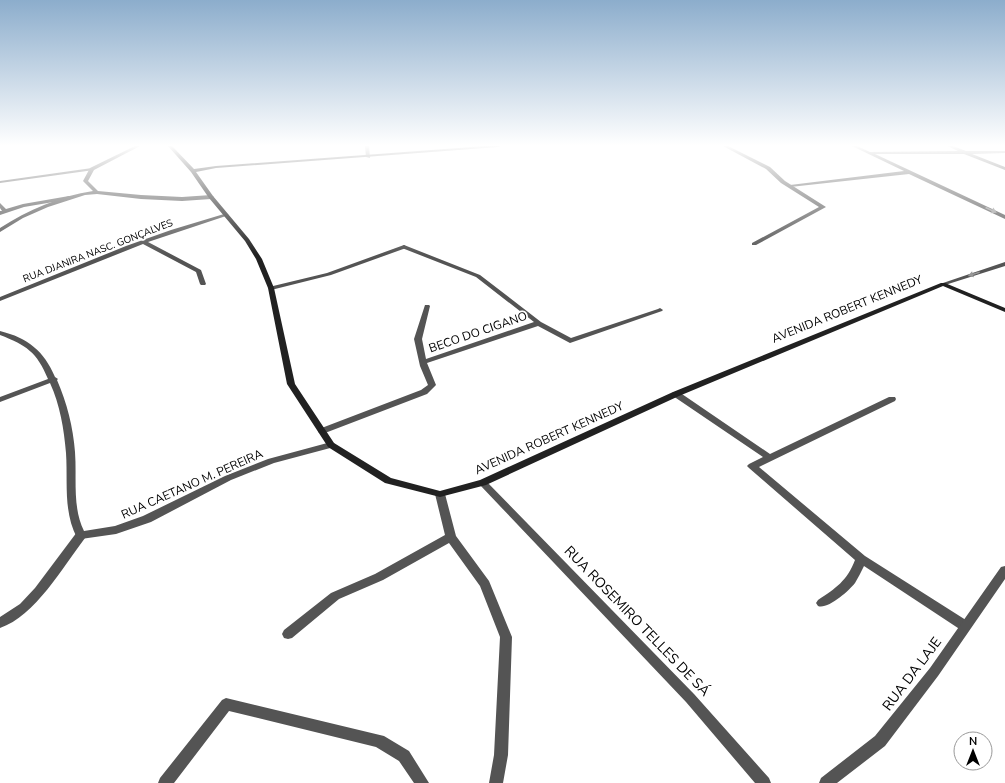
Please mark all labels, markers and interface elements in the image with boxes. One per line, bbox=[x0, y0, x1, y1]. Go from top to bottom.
one-way arrow bbox=[985, 207, 997, 213]
street label: RUA DJANIRA NASC. GONÇALVES bbox=[21, 216, 175, 286]
street label: AVENIDA ROBERT KENNEDY bbox=[769, 271, 925, 347]
one-way arrow bbox=[968, 271, 980, 277]
street label: BECO DO CIGANO bbox=[427, 308, 529, 356]
street label: AVENIDA ROBERT KENNEDY bbox=[472, 398, 627, 478]
street label: RUA CAETANO M. PEREIRA bbox=[119, 445, 266, 523]
street label: RUA ROSEMIRO TELLES DE SÁ bbox=[560, 542, 714, 700]
street label: RUA DA LAJE bbox=[878, 633, 946, 715]
north arrow bbox=[953, 731, 993, 771]
text: N bbox=[969, 734, 977, 749]

